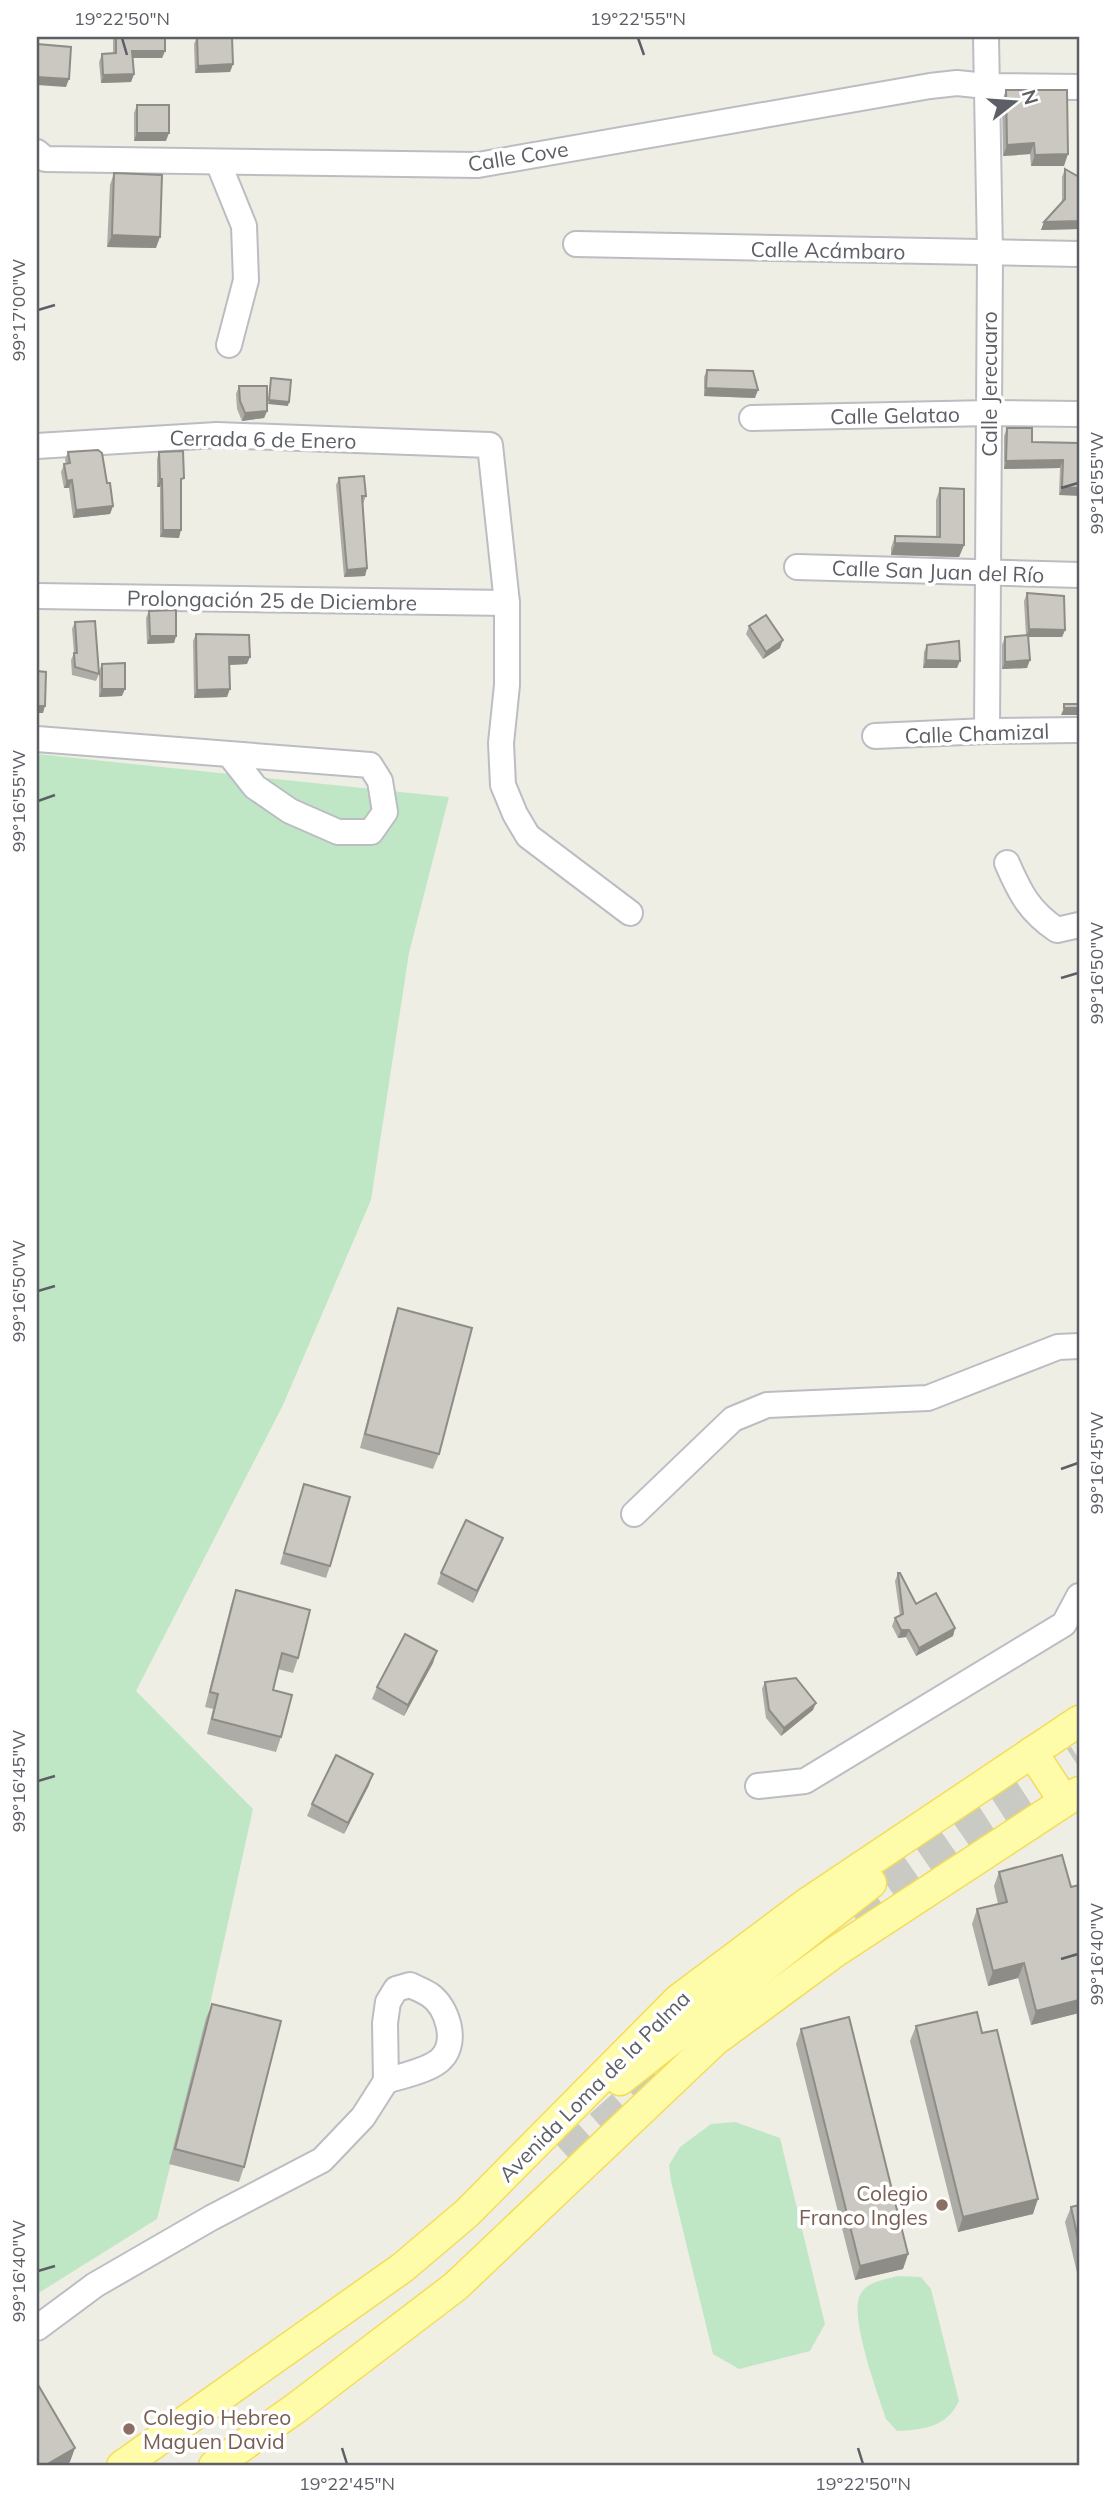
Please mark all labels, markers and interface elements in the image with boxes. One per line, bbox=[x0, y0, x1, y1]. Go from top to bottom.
text: 19°22'50"N bbox=[74, 7, 170, 30]
text: 19°22'55"N bbox=[590, 7, 686, 30]
north arrow bbox=[979, 66, 1050, 136]
text: N bbox=[1017, 87, 1044, 107]
street label: Calle Cove bbox=[466, 135, 570, 177]
street label: Calle Acámbaro bbox=[750, 236, 906, 264]
text: 99°17'00"W bbox=[7, 259, 30, 361]
street label: Calle Jerecuaro bbox=[976, 311, 1002, 457]
street label: Calle Gelatao bbox=[830, 401, 960, 429]
street label: Cerrada 6 de Enero bbox=[169, 424, 357, 454]
text: 99°16'55"W bbox=[1085, 432, 1108, 534]
street label: Calle San Juan del Río bbox=[831, 554, 1045, 588]
street label: Prolongación 25 de Diciembre bbox=[127, 584, 417, 616]
street label: Calle Chamizal bbox=[904, 717, 1050, 749]
text: 99°16'55"W bbox=[7, 750, 30, 852]
text: 99°16'50"W bbox=[1085, 922, 1108, 1024]
text: 99°16'50"W bbox=[7, 1240, 30, 1342]
text: 99°16'45"W bbox=[1085, 1412, 1108, 1514]
text: 99°16'45"W bbox=[7, 1730, 30, 1832]
text: 99°16'40"W bbox=[1085, 1903, 1108, 2005]
street label: Avenida Loma de la Palma bbox=[493, 1985, 695, 2187]
place label: Colegio Franco Ingles bbox=[799, 2180, 928, 2230]
marker: Colegio Franco Ingles bbox=[934, 2197, 950, 2213]
text: 99°16'40"W bbox=[7, 2220, 30, 2322]
place label: Colegio Hebreo Maguen David bbox=[143, 2404, 291, 2454]
marker: Colegio Hebreo Maguen David bbox=[121, 2421, 137, 2437]
text: 19°22'45"N bbox=[299, 2472, 395, 2495]
text: 19°22'50"N bbox=[815, 2472, 911, 2495]

